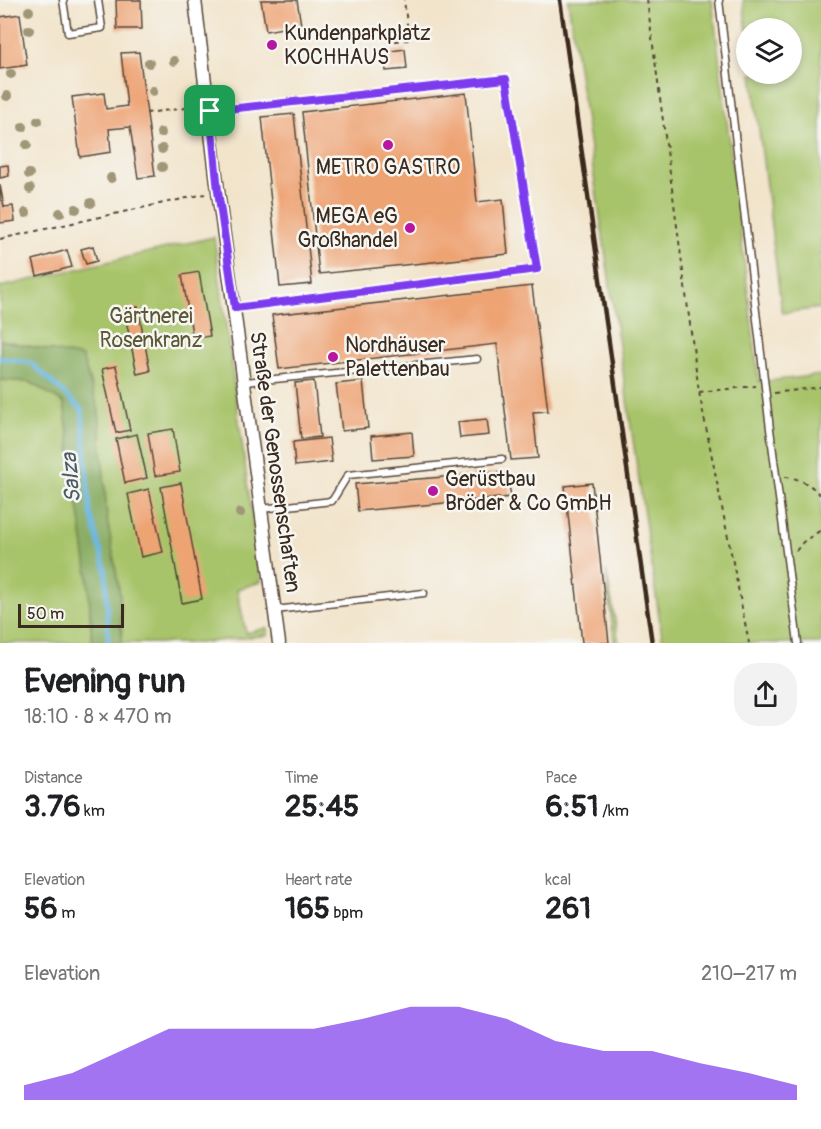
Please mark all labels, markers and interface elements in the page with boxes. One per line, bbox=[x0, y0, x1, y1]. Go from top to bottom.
map controls bbox=[736, 18, 802, 84]
button: layers bbox=[736, 18, 802, 84]
place label: Kundenparkplatz KOCHHAUS bbox=[284, 20, 431, 71]
marker: Kundenparkplatz KOCHHAUS bbox=[265, 38, 279, 52]
pin bbox=[184, 85, 235, 136]
icon: arrive bbox=[193, 94, 226, 127]
marker: METRO GASTRO bbox=[381, 138, 395, 152]
place label: METRO GASTRO bbox=[316, 154, 460, 181]
place label: MEGA eG Großhandel bbox=[298, 203, 398, 254]
marker: MEGA eG Großhandel bbox=[403, 221, 417, 235]
park label: Gärtnerei Rosenkranz bbox=[100, 303, 202, 354]
street label: Straße der Genossenschaften bbox=[243, 330, 307, 594]
place label: Nordhäuser Palettenbau bbox=[345, 332, 450, 383]
marker: Nordhäuser Palettenbau bbox=[326, 350, 340, 364]
water label: Salza bbox=[55, 450, 87, 504]
place label: Gerüstbau Bröder & Co GmbH bbox=[445, 466, 611, 517]
marker: Gerüstbau Bröder & Co GmbH bbox=[426, 484, 440, 498]
scale bar bbox=[18, 601, 124, 628]
text: 50 m bbox=[27, 604, 64, 624]
text: Evening run bbox=[24, 661, 185, 702]
button: share bbox=[734, 663, 797, 726]
text: 18:10 · 8 × 470 m bbox=[24, 704, 172, 729]
text: Distance bbox=[24, 768, 83, 788]
text: Time bbox=[285, 768, 318, 788]
text: Pace bbox=[545, 768, 577, 788]
text: 3.76 bbox=[24, 788, 81, 825]
text: 25:45 bbox=[285, 788, 359, 825]
text: 6:51 bbox=[545, 788, 599, 825]
text: km bbox=[81, 801, 105, 821]
text: /km bbox=[599, 801, 629, 821]
text: Elevation bbox=[24, 870, 85, 890]
text: Heart rate bbox=[285, 870, 352, 890]
text: kcal bbox=[545, 870, 571, 890]
text: 56 bbox=[24, 890, 58, 927]
text: 165 bbox=[285, 890, 330, 927]
text: 261 bbox=[545, 890, 591, 927]
text: m bbox=[58, 903, 75, 923]
text: bpm bbox=[330, 903, 363, 923]
text: Elevation bbox=[24, 961, 100, 986]
text: 210–217 m bbox=[701, 961, 797, 986]

